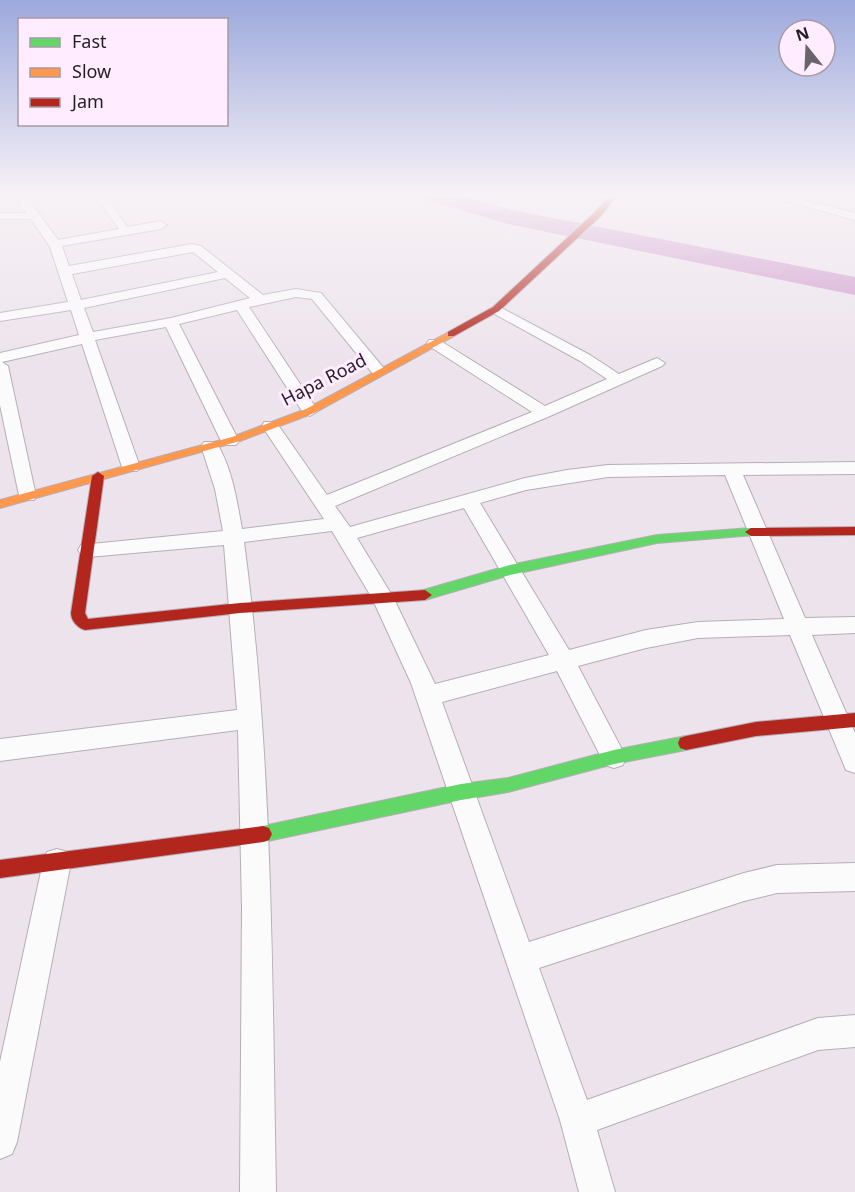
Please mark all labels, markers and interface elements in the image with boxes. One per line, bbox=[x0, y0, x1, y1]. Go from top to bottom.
legend bbox=[18, 18, 228, 126]
north arrow bbox=[777, 18, 837, 78]
text: N bbox=[793, 21, 812, 46]
text: Fast bbox=[72, 29, 107, 53]
text: Slow bbox=[72, 59, 111, 83]
text: Jam bbox=[70, 89, 104, 113]
street label: Hapa Road bbox=[277, 347, 370, 411]

